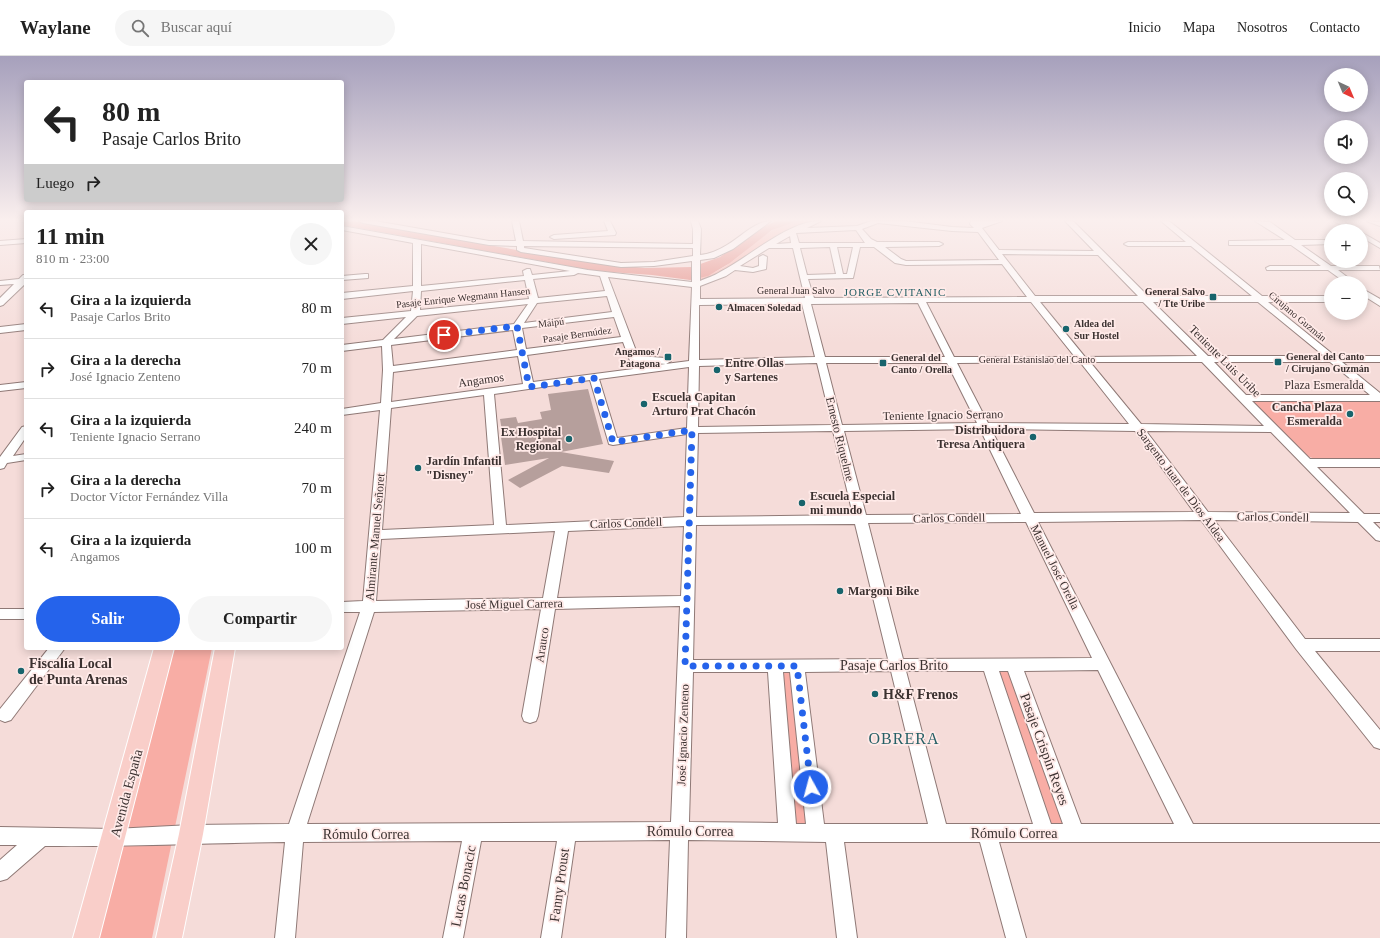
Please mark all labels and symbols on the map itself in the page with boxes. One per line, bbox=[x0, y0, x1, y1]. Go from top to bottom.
north arrow bbox=[1324, 68, 1368, 112]
street label: Pasaje Enrique Wegmann Hansen bbox=[395, 285, 531, 310]
street label: General Juan Salvo bbox=[757, 285, 835, 296]
district label: JORGE CVITANIC bbox=[844, 286, 946, 298]
place label: General Salvo / Tte Uribe bbox=[1145, 286, 1206, 309]
street label: Cirujano Guzmán bbox=[1267, 289, 1329, 344]
marker: General Salvo / Tte Uribe bbox=[1208, 292, 1218, 302]
marker: Almacen Soledad bbox=[714, 302, 724, 312]
place label: Almacen Soledad bbox=[727, 302, 802, 313]
street label: Maipú bbox=[537, 315, 565, 330]
pin bbox=[427, 318, 461, 352]
place label: Aldea del Sur Hostel bbox=[1074, 318, 1119, 341]
street label: Teniente Luis Uribe bbox=[1186, 322, 1264, 400]
street label: Pasaje Bermúdez bbox=[542, 324, 613, 345]
marker: Aldea del Sur Hostel bbox=[1061, 324, 1071, 334]
place label: Angamos / Patagona bbox=[615, 346, 660, 369]
place label: General del Canto / Cirujano Guzmán bbox=[1285, 351, 1370, 374]
marker: Angamos / Patagona bbox=[663, 352, 673, 362]
place label: General del Canto / Orella bbox=[891, 352, 952, 375]
street label: General Estanislao del Canto bbox=[979, 354, 1095, 365]
place label: Entre Ollas y Sartenes bbox=[725, 356, 784, 384]
marker: General del Canto / Cirujano Guzmán bbox=[1273, 357, 1283, 367]
marker: General del Canto / Orella bbox=[878, 358, 888, 368]
marker: Entre Ollas y Sartenes bbox=[712, 365, 722, 375]
street label: Angamos bbox=[457, 370, 505, 390]
street label: Plaza Esmeralda bbox=[1284, 378, 1364, 392]
place label: Escuela Capitan Arturo Prat Chacón bbox=[652, 390, 756, 418]
street label: Ernesto Riquelme bbox=[823, 395, 857, 483]
marker: Escuela Capitan Arturo Prat Chacón bbox=[639, 399, 649, 409]
place label: Cancha Plaza Esmeralda bbox=[1272, 400, 1342, 428]
street label: Teniente Ignacio Serrano bbox=[883, 407, 1003, 423]
marker: Cancha Plaza Esmeralda bbox=[1345, 409, 1355, 419]
place label: Distribuidora Teresa Antiquera bbox=[937, 423, 1025, 451]
place label: Ex Hospital Regional bbox=[501, 425, 562, 453]
street label: Sargento Juan de Dios Aldea bbox=[1134, 426, 1229, 545]
marker: Distribuidora Teresa Antiquera bbox=[1028, 432, 1038, 442]
marker: Ex Hospital Regional bbox=[564, 434, 574, 444]
place label: Jardín Infantil "Disney" bbox=[426, 454, 502, 482]
marker: Jardín Infantil "Disney" bbox=[413, 463, 423, 473]
street label: Almirante Manuel Señoret bbox=[362, 472, 388, 601]
place label: Escuela Especial mi mundo bbox=[810, 489, 896, 517]
marker: Escuela Especial mi mundo bbox=[797, 498, 807, 508]
street label: Carlos Condell bbox=[1237, 509, 1310, 525]
street label: Carlos Condell bbox=[913, 510, 986, 526]
street label: Carlos Condell bbox=[590, 515, 663, 531]
street label: Manuel José Orella bbox=[1028, 522, 1083, 612]
place label: Margoni Bike bbox=[848, 584, 920, 598]
marker: Margoni Bike bbox=[835, 586, 845, 596]
street label: José Miguel Carrera bbox=[465, 596, 563, 612]
street label: Arauco bbox=[532, 626, 552, 664]
place label: Fiscalía Local de Punta Arenas bbox=[29, 656, 128, 687]
street label: Pasaje Carlos Brito bbox=[840, 658, 948, 673]
marker: Fiscalía Local de Punta Arenas bbox=[16, 666, 26, 676]
street label: José Ignacio Zenteno bbox=[674, 684, 692, 786]
place label: H&F Frenos bbox=[883, 687, 959, 702]
marker: H&F Frenos bbox=[870, 689, 880, 699]
street label: Pasaje Crispín Reyes bbox=[1017, 691, 1072, 807]
district label: OBRERA bbox=[869, 730, 939, 747]
street label: Avenida España bbox=[108, 747, 146, 839]
position arrow bbox=[790, 766, 832, 808]
street label: Rómulo Correa bbox=[647, 824, 734, 839]
street label: Rómulo Correa bbox=[971, 826, 1058, 841]
street label: Rómulo Correa bbox=[323, 827, 410, 842]
street label: Lucas Bonacic bbox=[448, 844, 479, 928]
street label: Fanny Proust bbox=[547, 847, 572, 923]

